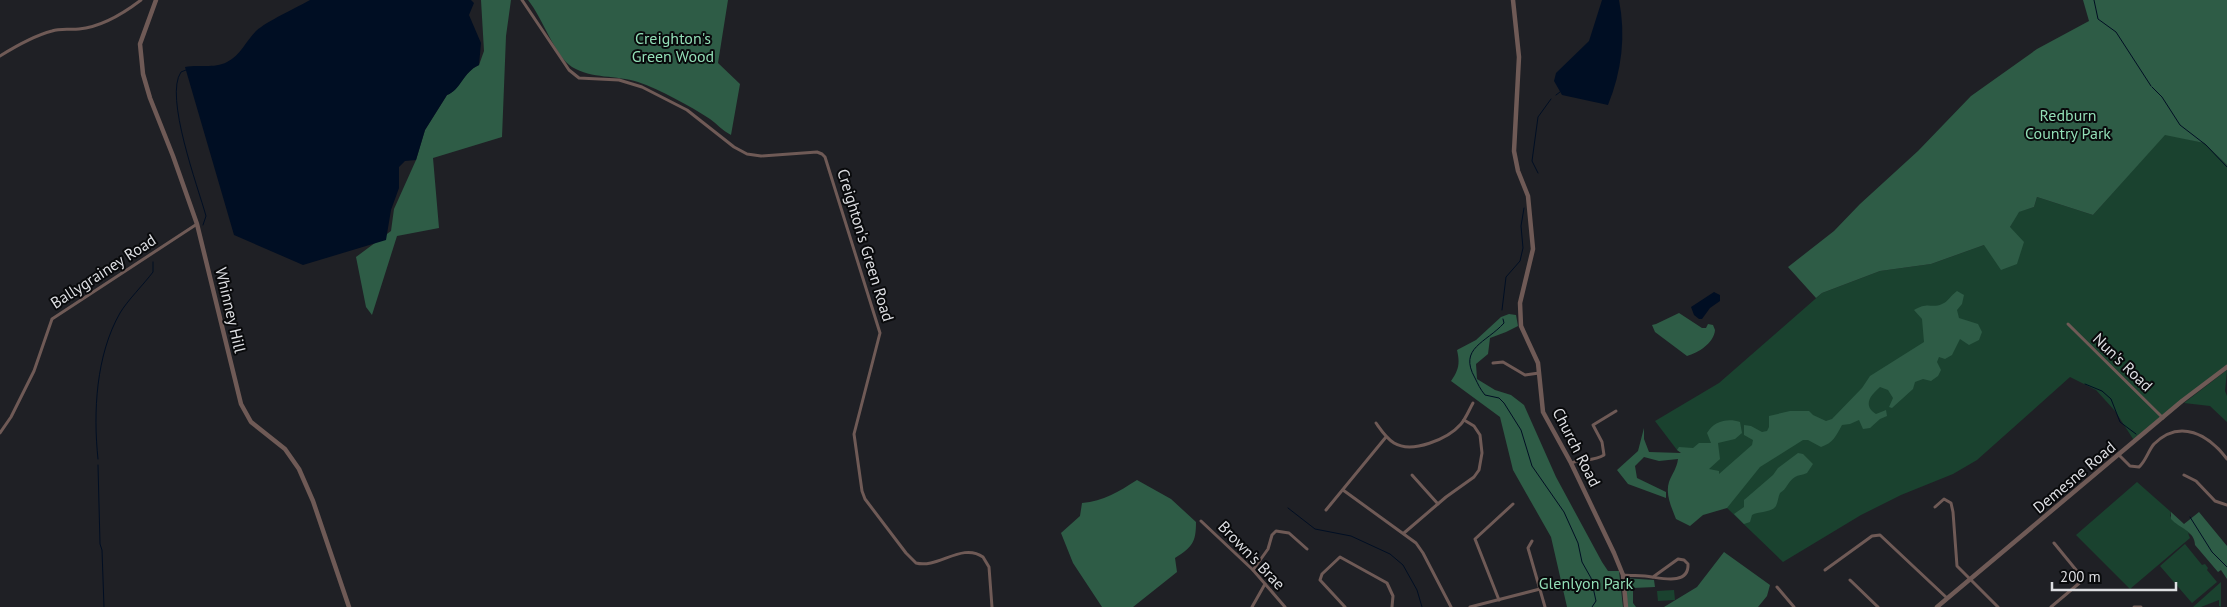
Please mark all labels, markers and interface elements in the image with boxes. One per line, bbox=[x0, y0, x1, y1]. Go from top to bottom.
park label: Creighton's Green Wood bbox=[632, 28, 714, 66]
park label: Redburn Country Park bbox=[2025, 105, 2111, 143]
street label: Creighton's Green Road bbox=[833, 166, 899, 324]
street label: Ballygrainey Road bbox=[47, 229, 159, 313]
street label: Whinney Hill bbox=[211, 265, 251, 355]
street label: Nun's Road bbox=[2089, 329, 2157, 395]
street label: Church Road bbox=[1549, 404, 1605, 490]
street label: Demesne Road bbox=[2029, 437, 2119, 517]
street label: Brown's Brae bbox=[1214, 516, 1290, 594]
scale bar bbox=[2052, 560, 2176, 592]
text: 200 m bbox=[2060, 567, 2101, 586]
park label: Glenlyon Park bbox=[1539, 573, 1633, 593]

